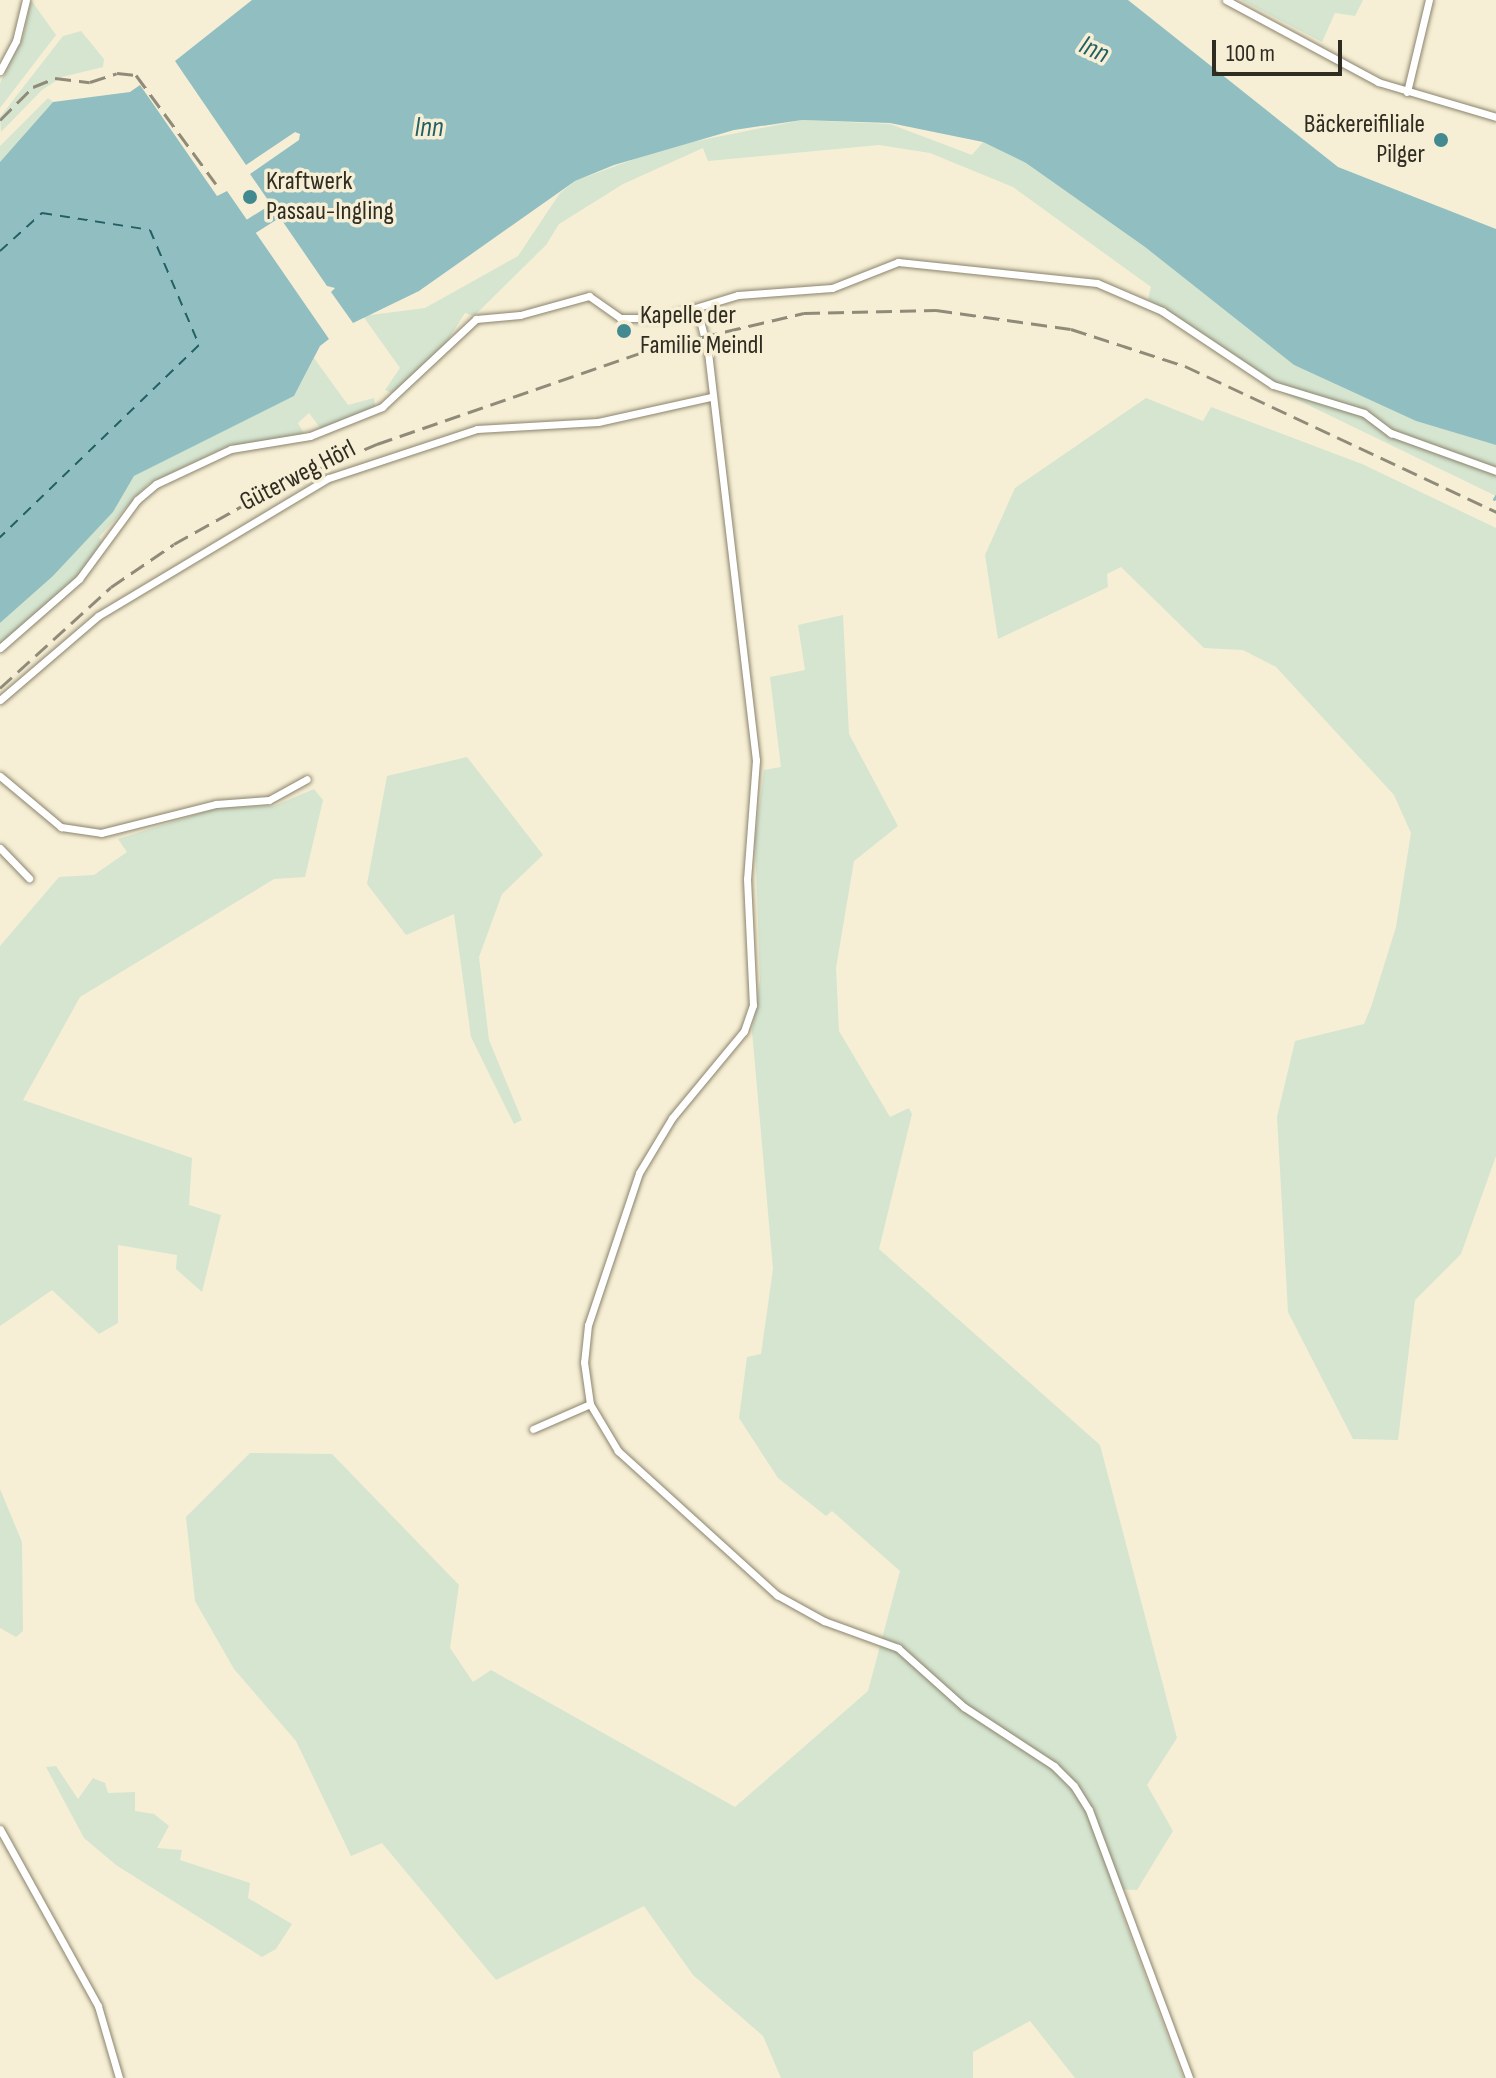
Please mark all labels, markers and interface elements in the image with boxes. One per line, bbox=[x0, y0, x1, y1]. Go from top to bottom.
scale bar bbox=[1216, 24, 1346, 74]
water label: Inn bbox=[1074, 29, 1114, 71]
text: 100 m bbox=[1226, 39, 1275, 68]
place label: Bäckereifiliale Pilger bbox=[1304, 109, 1425, 170]
water label: Inn bbox=[414, 111, 444, 145]
marker: Bäckereifiliale Pilger bbox=[1432, 131, 1450, 149]
place label: Kraftwerk Passau-Ingling bbox=[266, 166, 394, 228]
marker: Kraftwerk Passau-Ingling bbox=[241, 188, 259, 206]
place label: Kapelle der Familie Meindl bbox=[640, 300, 763, 362]
marker: Kapelle der Familie Meindl bbox=[615, 322, 633, 340]
street label: Güterweg Hörl bbox=[235, 434, 361, 518]

